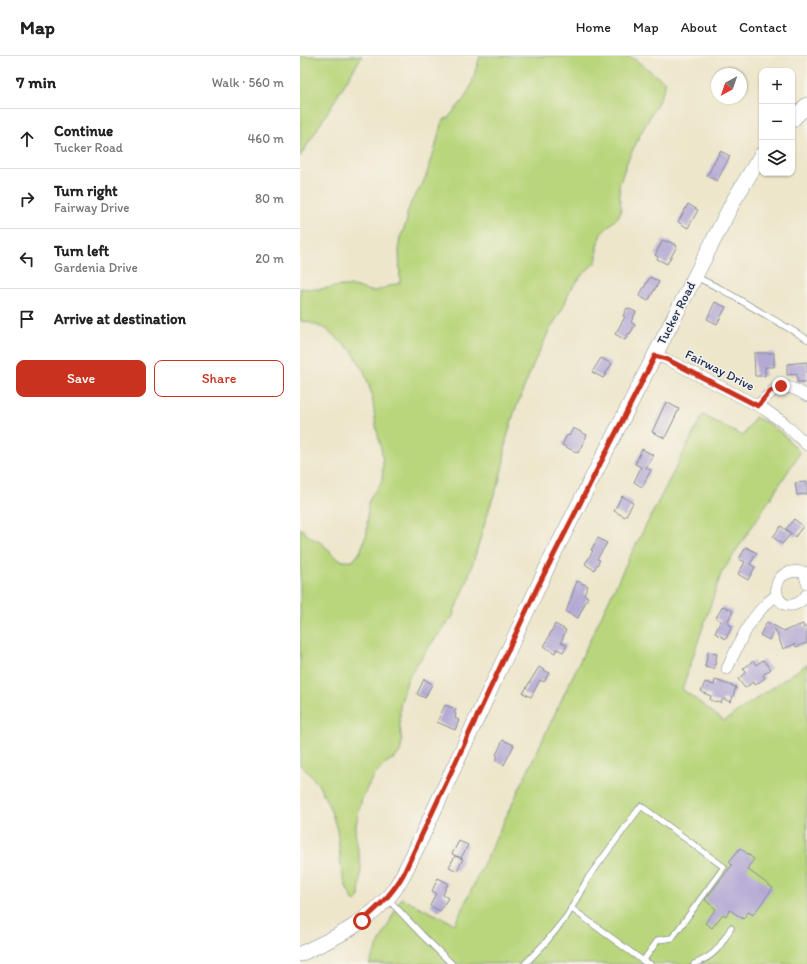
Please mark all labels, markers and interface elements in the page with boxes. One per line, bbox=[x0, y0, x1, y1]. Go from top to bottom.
text: Map bbox=[20, 16, 55, 39]
text: Home bbox=[576, 19, 611, 36]
text: Map bbox=[633, 19, 659, 36]
text: About bbox=[681, 19, 717, 36]
text: Contact bbox=[739, 19, 787, 36]
north arrow bbox=[711, 68, 747, 104]
map controls bbox=[759, 68, 795, 176]
button: + bbox=[759, 68, 795, 104]
text: 7 min bbox=[16, 72, 56, 92]
text: Walk · 560 m bbox=[212, 75, 284, 90]
button: − bbox=[759, 104, 795, 140]
text: Continue bbox=[54, 122, 113, 140]
icon: ahead bbox=[16, 128, 38, 150]
text: 460 m bbox=[247, 131, 284, 146]
text: Tucker Road bbox=[54, 140, 123, 155]
button: layers bbox=[759, 140, 795, 176]
text: Turn right bbox=[54, 182, 118, 200]
icon: right bbox=[16, 188, 38, 210]
text: 80 m bbox=[255, 191, 284, 206]
text: Fairway Drive bbox=[54, 200, 129, 215]
text: Turn left bbox=[54, 242, 109, 260]
icon: left bbox=[16, 248, 38, 270]
text: 20 m bbox=[255, 251, 284, 266]
text: Gardenia Drive bbox=[54, 260, 138, 275]
street label: Tucker Road bbox=[654, 279, 698, 347]
icon: arrive bbox=[16, 308, 38, 330]
text: Arrive at destination bbox=[54, 310, 186, 328]
street label: Fairway Drive bbox=[683, 346, 757, 394]
button: Save bbox=[16, 360, 146, 397]
button: Share bbox=[154, 360, 284, 397]
route end bbox=[772, 377, 790, 395]
route start bbox=[353, 912, 371, 930]

